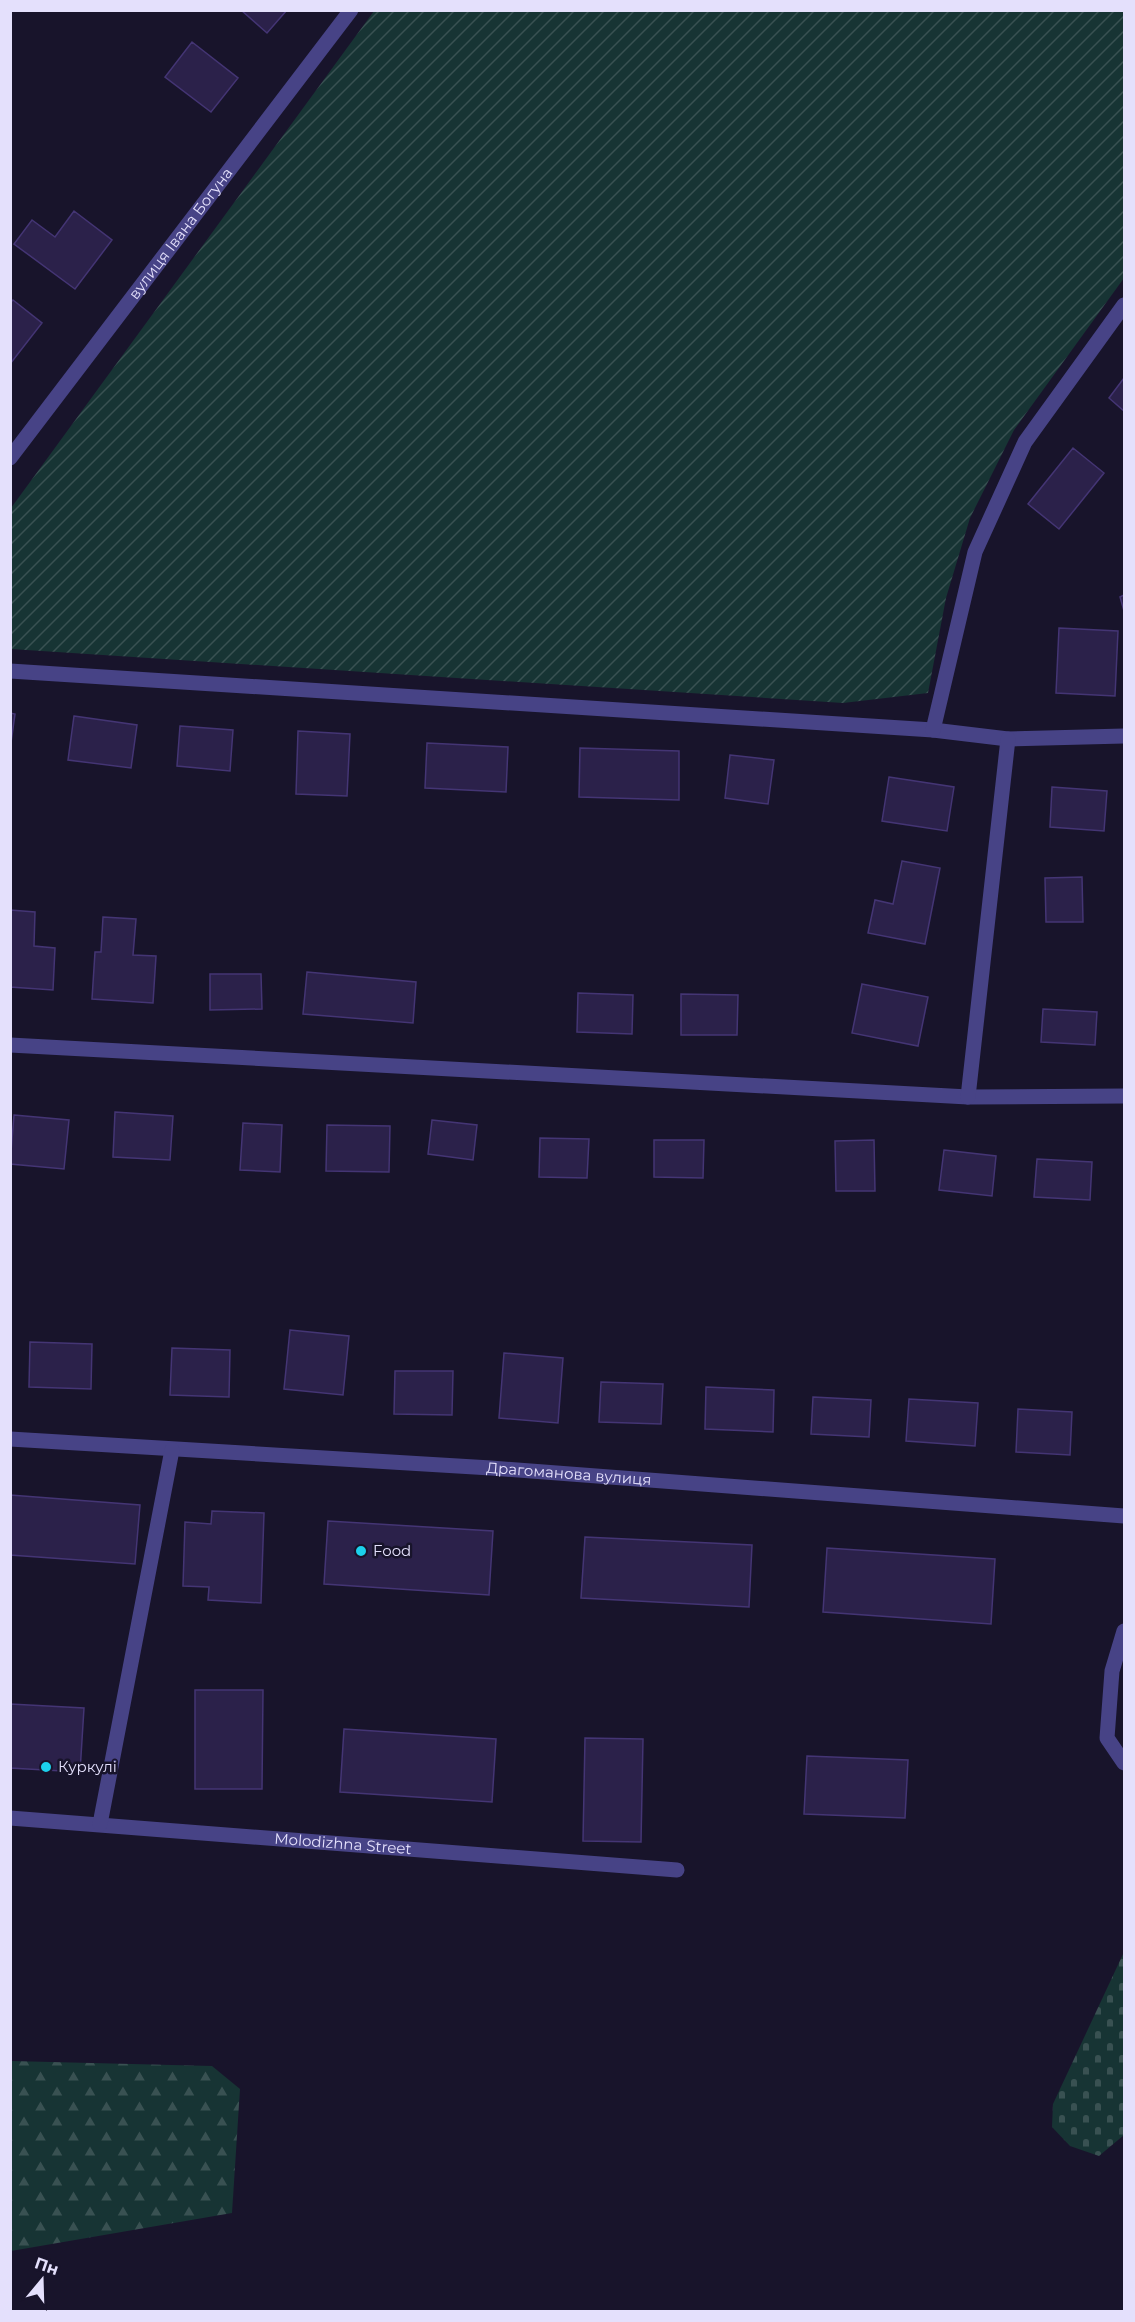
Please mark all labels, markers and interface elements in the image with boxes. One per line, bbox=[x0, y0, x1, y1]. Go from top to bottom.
street label: вулиця Івана Богуна bbox=[124, 164, 237, 303]
street label: Драгоманова вулиця bbox=[486, 1458, 652, 1489]
place label: Food bbox=[373, 1541, 411, 1560]
marker: Food bbox=[354, 1544, 368, 1558]
place label: Куркулі bbox=[58, 1757, 117, 1776]
marker: Куркулі bbox=[39, 1760, 53, 1774]
street label: Molodizhna Street bbox=[274, 1829, 412, 1858]
north arrow bbox=[12, 2250, 72, 2310]
text: Пн bbox=[32, 2253, 61, 2279]

